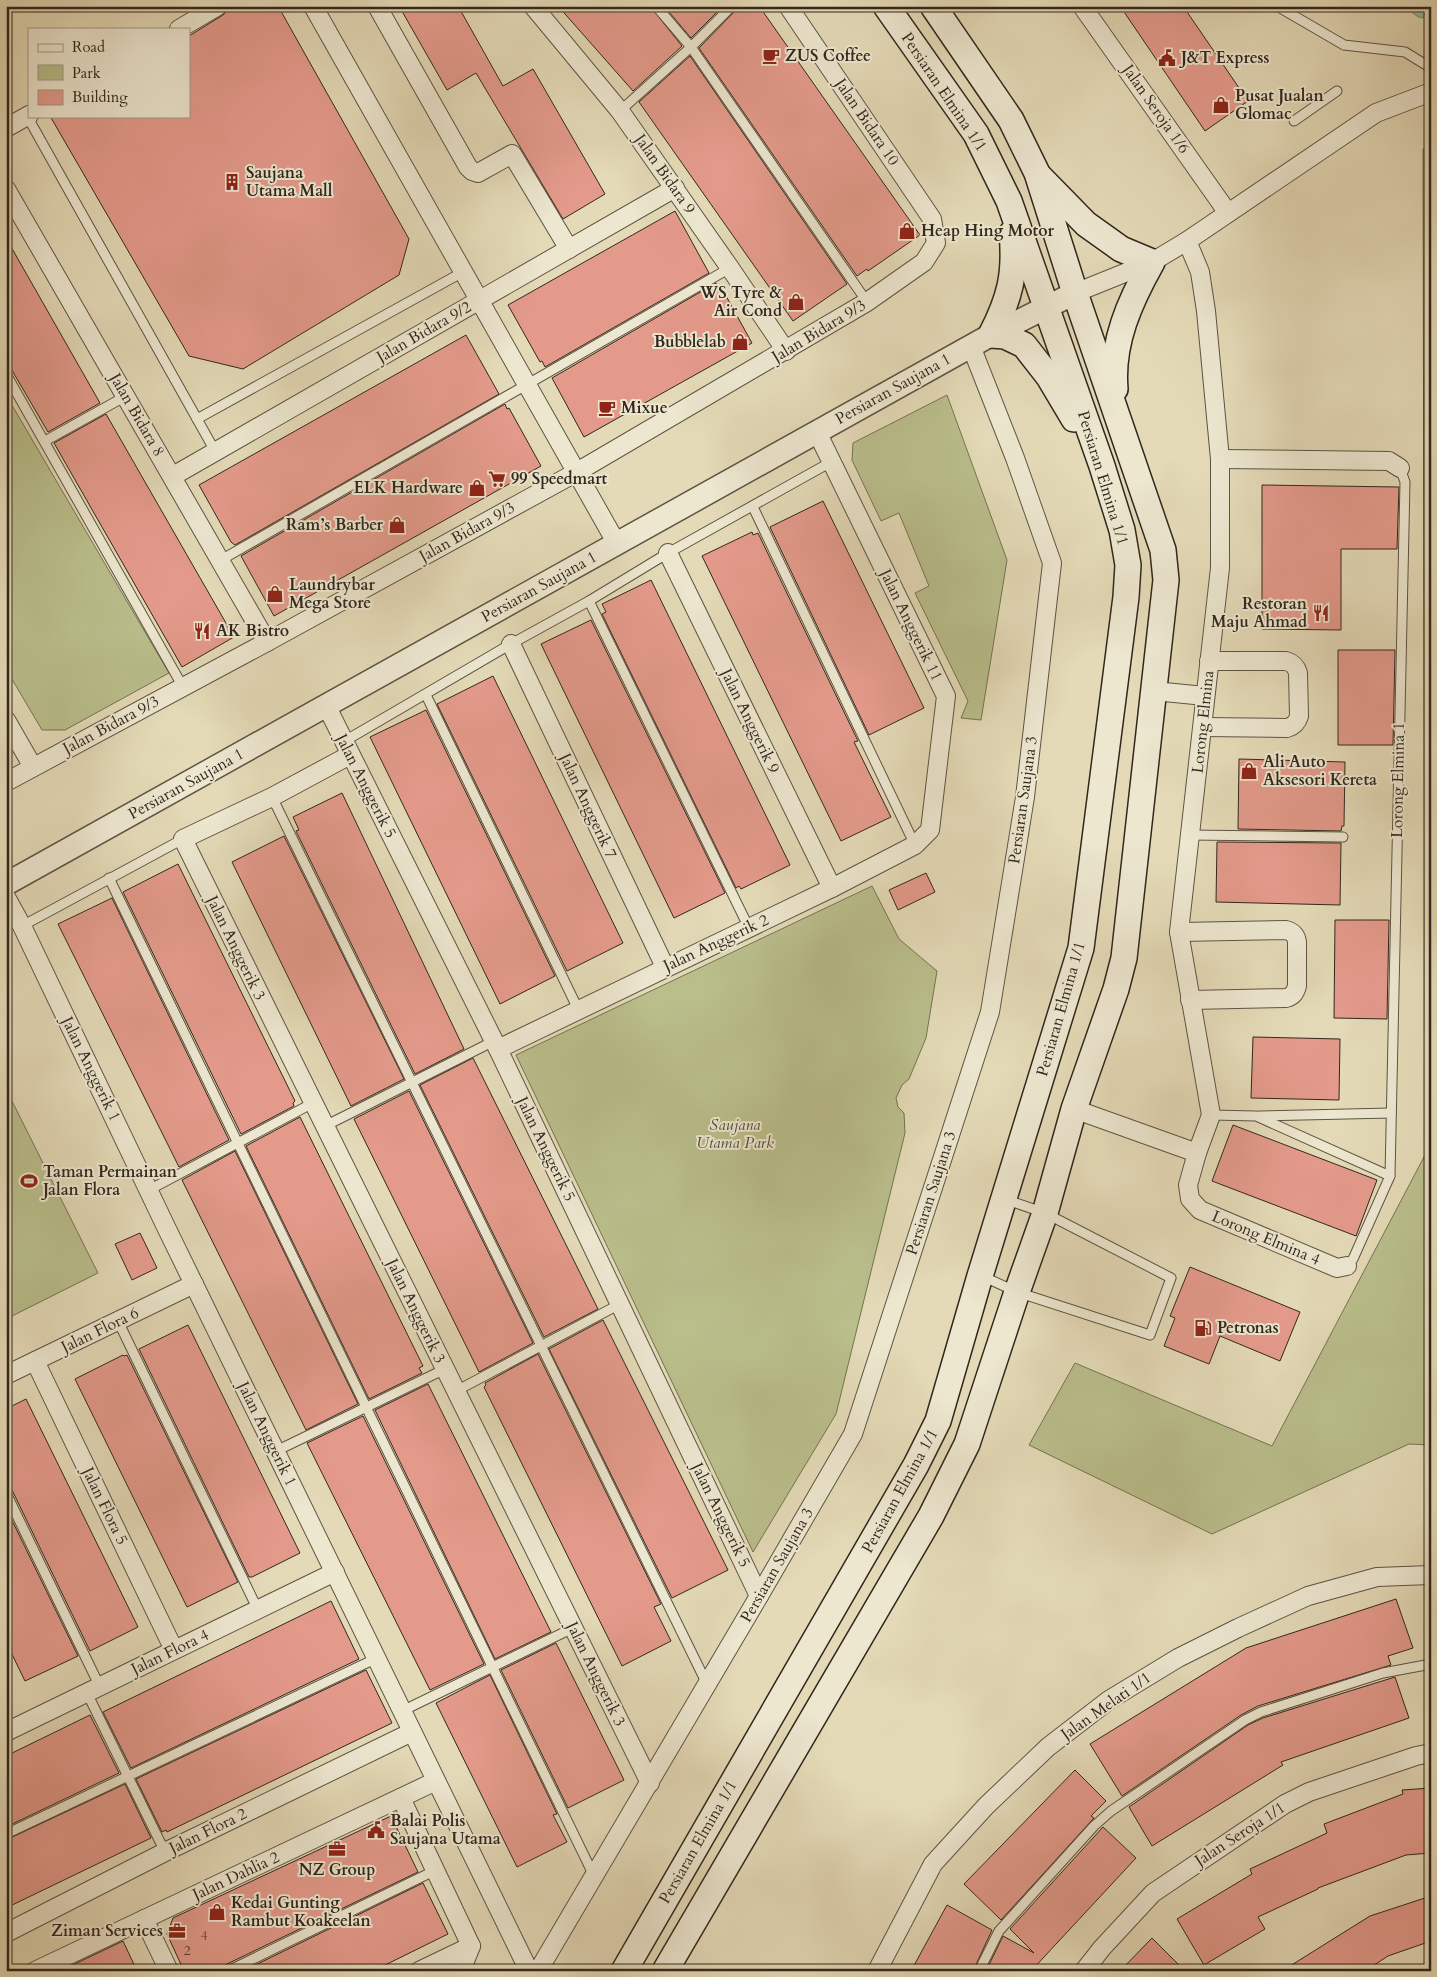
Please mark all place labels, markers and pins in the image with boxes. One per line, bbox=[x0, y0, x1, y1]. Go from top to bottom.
place label: ZUS Coffee bbox=[785, 45, 871, 67]
cafe icon: ZUS Coffee bbox=[761, 46, 781, 66]
place label: J&T Express bbox=[1179, 47, 1269, 69]
public building icon: J&T Express bbox=[1157, 48, 1177, 68]
place label: Pusat Jualan Glomac bbox=[1235, 85, 1324, 125]
shop icon: Pusat Jualan Glomac bbox=[1211, 95, 1231, 115]
place label: Saujana Utama Mall bbox=[246, 162, 333, 202]
building icon: Saujana Utama Mall bbox=[222, 172, 242, 192]
place label: Heap Hing Motor bbox=[921, 220, 1054, 242]
shop icon: Heap Hing Motor bbox=[897, 221, 917, 241]
place label: WS Tyre & Air Cond bbox=[699, 282, 783, 322]
shop icon: WS Tyre & Air Cond bbox=[786, 292, 806, 312]
place label: Bubblelab bbox=[654, 331, 726, 353]
shop icon: Bubblelab bbox=[730, 332, 750, 352]
place label: Mixue bbox=[621, 397, 668, 419]
cafe icon: Mixue bbox=[597, 398, 617, 418]
place label: 99 Speedmart bbox=[511, 468, 608, 490]
supermarket icon: 99 Speedmart bbox=[487, 469, 507, 489]
place label: ELK Hardware bbox=[353, 477, 463, 499]
shop icon: ELK Hardware bbox=[467, 478, 487, 498]
place label: Ram’s Barber bbox=[286, 514, 384, 536]
shop icon: Ram’s Barber bbox=[387, 515, 407, 535]
place label: Laundrybar Mega Store bbox=[289, 574, 376, 614]
shop icon: Laundrybar Mega Store bbox=[265, 584, 285, 604]
place label: Restoran Maju Ahmad bbox=[1211, 593, 1308, 633]
restaurant icon: Restoran Maju Ahmad bbox=[1311, 603, 1331, 623]
place label: AK Bistro bbox=[216, 620, 289, 642]
restaurant icon: AK Bistro bbox=[192, 621, 212, 641]
place label: Ali Auto Aksesori Kereta bbox=[1263, 751, 1377, 791]
shop icon: Ali Auto Aksesori Kereta bbox=[1239, 761, 1259, 781]
place label: Taman Permainan Jalan Flora bbox=[41, 1161, 178, 1201]
sports icon: Taman Permainan Jalan Flora bbox=[19, 1171, 39, 1191]
place label: Petronas bbox=[1217, 1317, 1279, 1339]
fuel station icon: Petronas bbox=[1193, 1318, 1213, 1338]
place label: Balai Polis Saujana Utama bbox=[390, 1810, 501, 1850]
public building icon: Balai Polis Saujana Utama bbox=[366, 1820, 386, 1840]
office icon: NZ Group bbox=[327, 1839, 347, 1859]
place label: NZ Group bbox=[299, 1859, 375, 1881]
place label: Kedai Gunting Rambut Koakeelan bbox=[231, 1892, 371, 1932]
shop icon: Kedai Gunting Rambut Koakeelan bbox=[207, 1902, 227, 1922]
place label: Ziman Services bbox=[51, 1920, 163, 1942]
office icon: Ziman Services bbox=[167, 1921, 187, 1941]

